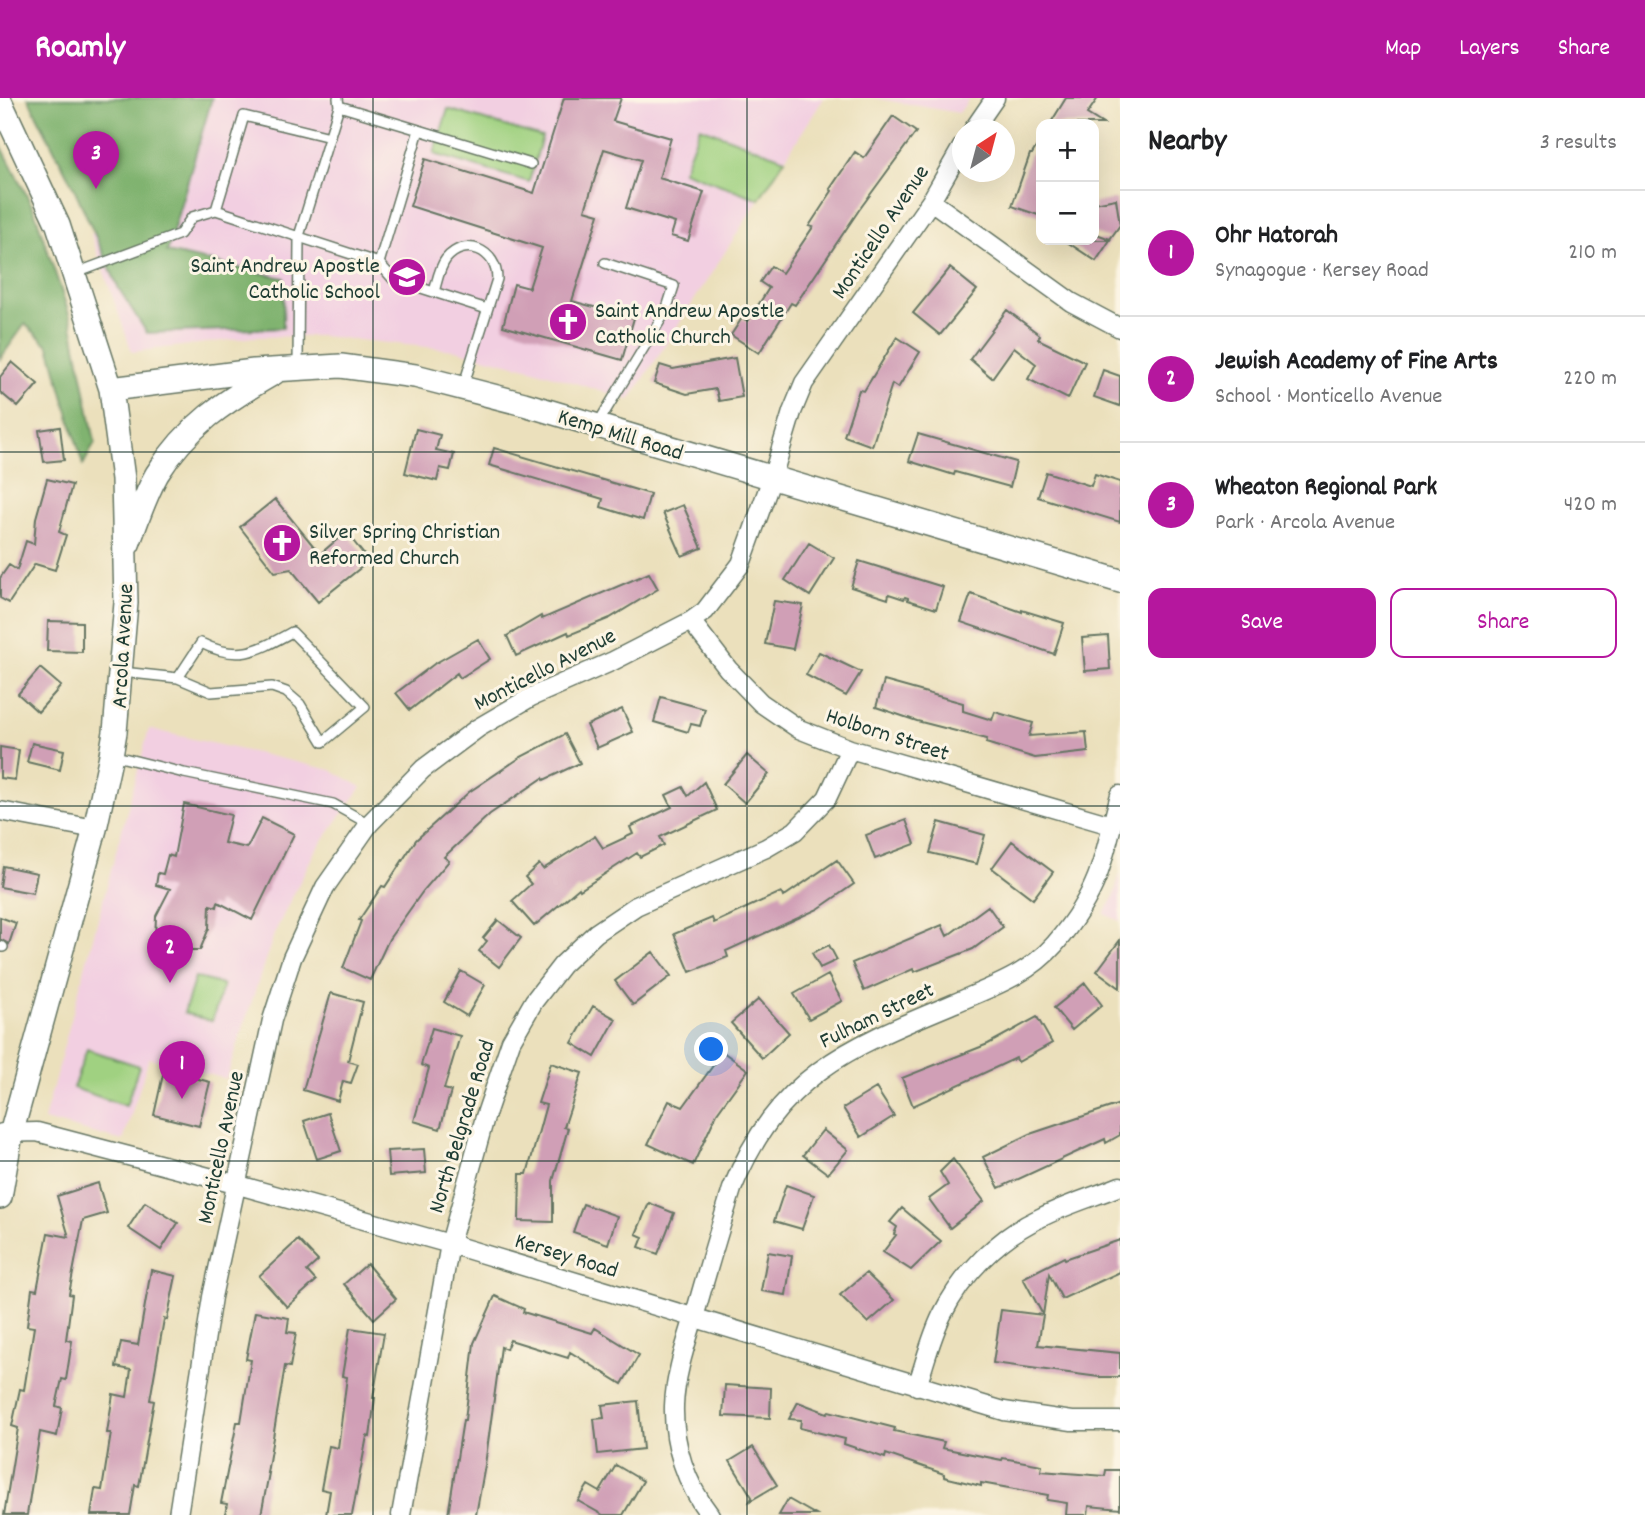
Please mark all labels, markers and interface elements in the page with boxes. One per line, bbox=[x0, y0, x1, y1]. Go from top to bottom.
text: Roamly bbox=[35, 26, 125, 73]
text: Map bbox=[1385, 32, 1421, 66]
text: Layers bbox=[1459, 32, 1520, 66]
text: Share bbox=[1558, 32, 1610, 66]
north arrow bbox=[952, 119, 1015, 182]
map controls bbox=[1036, 119, 1099, 245]
button: + bbox=[1036, 119, 1099, 182]
text: Nearby bbox=[1148, 122, 1226, 165]
text: 3 results bbox=[1540, 127, 1617, 160]
pin: 3 bbox=[73, 131, 119, 189]
street label: Monticello Avenue bbox=[825, 159, 939, 307]
button: − bbox=[1036, 182, 1099, 245]
text: Ohr Hatorah bbox=[1215, 218, 1338, 255]
text: 1 bbox=[1168, 237, 1174, 270]
text: 210 m bbox=[1568, 237, 1617, 270]
place label: Saint Andrew Apostle Catholic School bbox=[191, 251, 381, 310]
text: Synagogue · Kersey Road bbox=[1215, 255, 1429, 288]
school or university icon: Saint Andrew Apostle Catholic School bbox=[386, 256, 428, 298]
place label: Saint Andrew Apostle Catholic Church bbox=[595, 296, 784, 355]
church icon: Saint Andrew Apostle Catholic Church bbox=[547, 301, 589, 343]
text: Jewish Academy of Fine Arts bbox=[1215, 344, 1498, 381]
text: 2 bbox=[1166, 363, 1176, 396]
text: 220 m bbox=[1563, 363, 1617, 396]
text: School · Monticello Avenue bbox=[1215, 381, 1442, 414]
street label: Kemp Mill Road bbox=[553, 402, 687, 471]
text: Wheaton Regional Park bbox=[1215, 470, 1437, 507]
text: 3 bbox=[1166, 489, 1176, 522]
text: 420 m bbox=[1564, 489, 1617, 522]
text: Park · Arcola Avenue bbox=[1215, 507, 1395, 540]
place label: Silver Spring Christian Reformed Church bbox=[309, 517, 500, 576]
church icon: Silver Spring Christian Reformed Church bbox=[261, 522, 303, 564]
street label: Arcola Avenue bbox=[105, 583, 144, 709]
button: Save bbox=[1148, 588, 1376, 658]
button: Share bbox=[1390, 588, 1617, 658]
street label: Monticello Avenue bbox=[469, 621, 622, 721]
street label: Holborn Street bbox=[821, 701, 953, 772]
pin: 2 bbox=[147, 925, 193, 983]
street label: Fulham Street bbox=[815, 975, 940, 1059]
your location bbox=[694, 1032, 728, 1066]
street label: North Belgrade Road bbox=[421, 1036, 505, 1218]
pin: 1 bbox=[159, 1041, 205, 1099]
street label: Monticello Avenue bbox=[190, 1068, 255, 1227]
street label: Kersey Road bbox=[510, 1226, 622, 1289]

